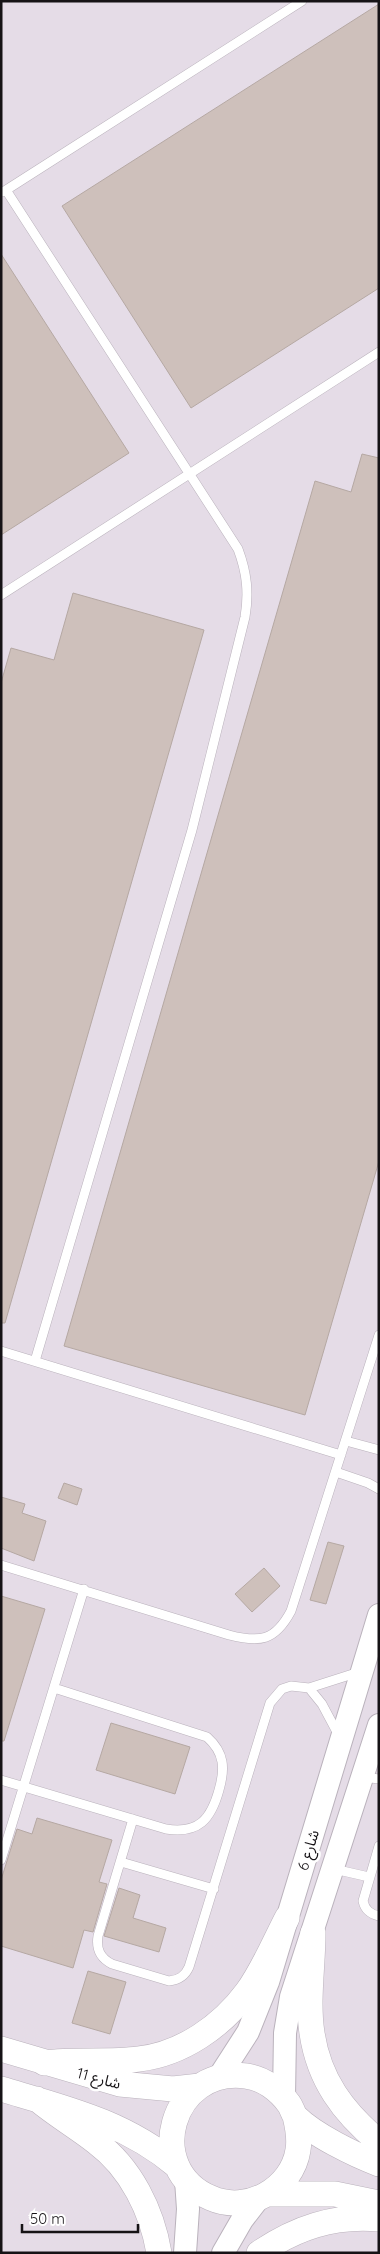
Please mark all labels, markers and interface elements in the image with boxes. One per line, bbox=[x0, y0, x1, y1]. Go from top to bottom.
street label: شارع 6 bbox=[293, 1827, 326, 1873]
street label: شارع 11 bbox=[74, 2063, 123, 2096]
scale bar bbox=[22, 2202, 139, 2234]
text: 50 m bbox=[30, 2209, 65, 2228]

